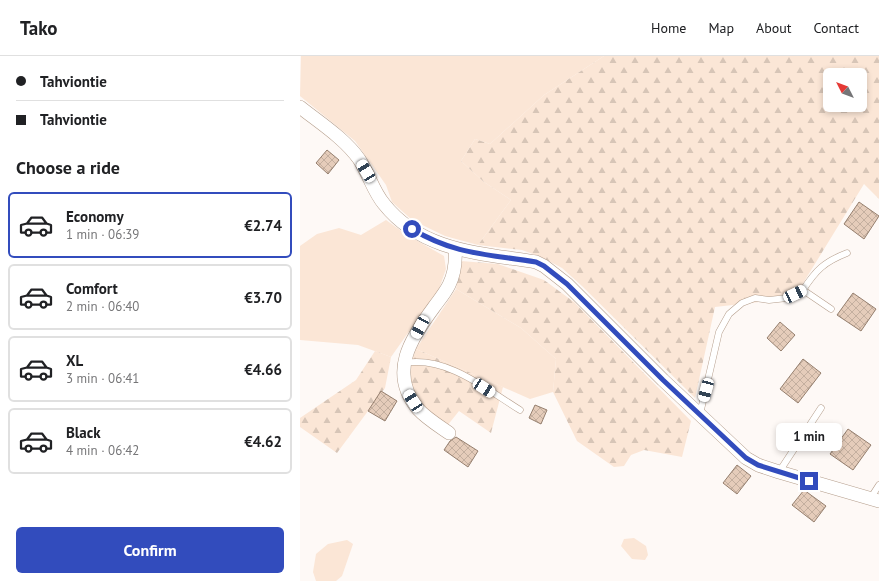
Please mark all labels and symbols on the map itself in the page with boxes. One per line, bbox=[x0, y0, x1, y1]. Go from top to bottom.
north arrow bbox=[823, 68, 867, 112]
car bbox=[355, 158, 377, 184]
route start bbox=[403, 220, 421, 238]
car bbox=[782, 283, 808, 305]
car bbox=[409, 314, 431, 340]
car bbox=[471, 376, 497, 400]
car bbox=[697, 377, 715, 403]
car bbox=[401, 388, 425, 414]
callout: 1 min bbox=[776, 423, 842, 451]
route end bbox=[800, 472, 818, 490]

